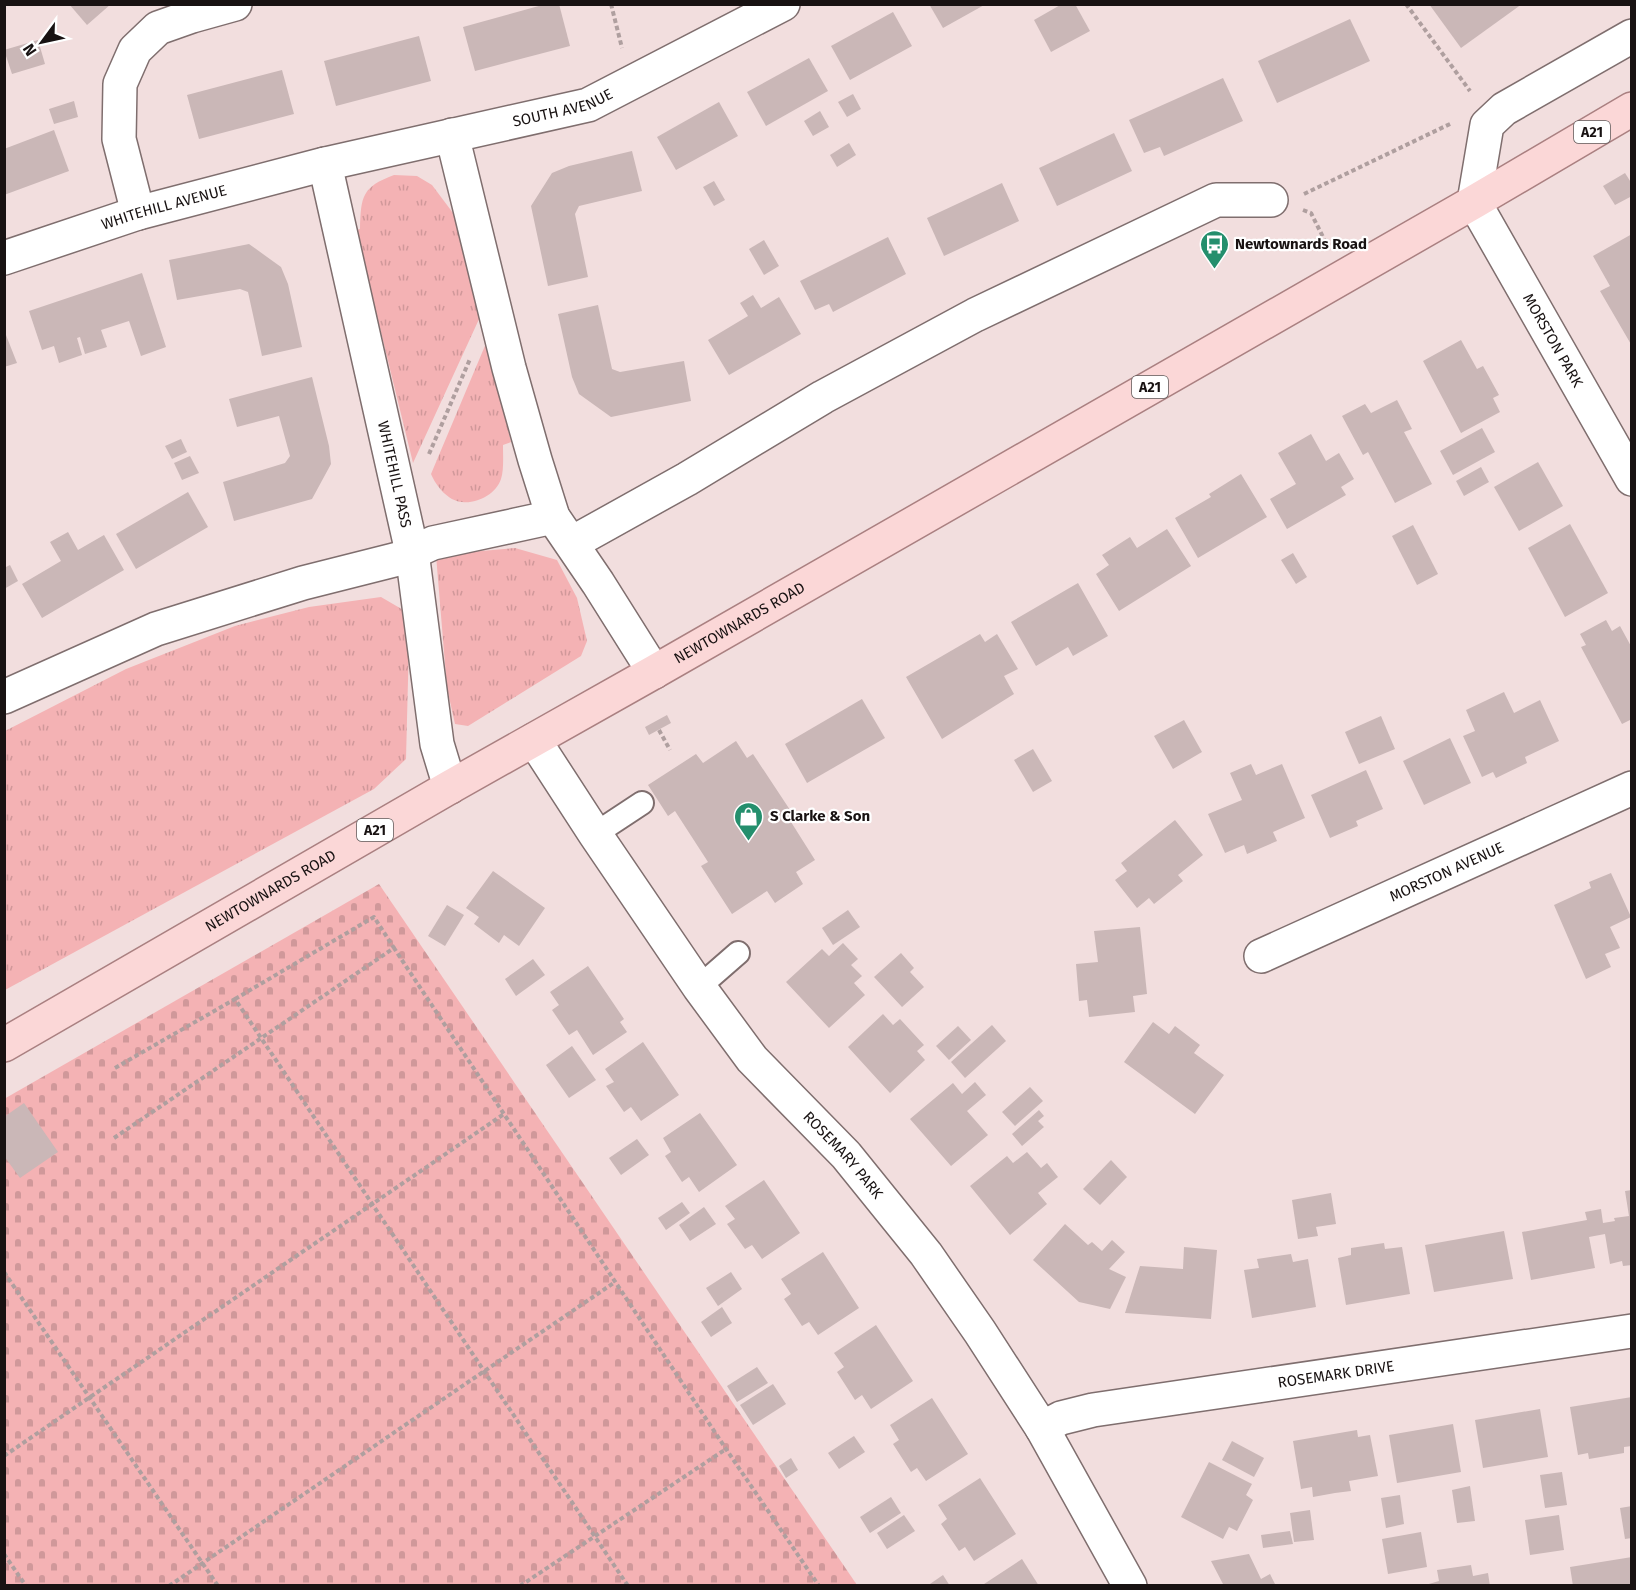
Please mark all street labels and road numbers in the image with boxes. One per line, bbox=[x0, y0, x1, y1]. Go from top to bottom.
street label: SOUTH AVENUE bbox=[511, 85, 616, 131]
road number: A21 bbox=[1574, 121, 1610, 143]
street label: WHITEHILL AVENUE bbox=[99, 181, 229, 234]
street label: MORSTON PARK bbox=[1519, 290, 1587, 390]
road number: A21 bbox=[1132, 376, 1168, 398]
street label: WHITEHILL PASS bbox=[374, 419, 415, 529]
street label: NEWTOWNARDS ROAD bbox=[671, 578, 808, 668]
road number: A21 bbox=[357, 819, 393, 841]
street label: MORSTON AVENUE bbox=[1387, 838, 1507, 906]
street label: NEWTOWNARDS ROAD bbox=[202, 846, 339, 936]
street label: ROSEMARY PARK bbox=[799, 1108, 887, 1203]
street label: ROSEMARK DRIVE bbox=[1277, 1357, 1395, 1392]

